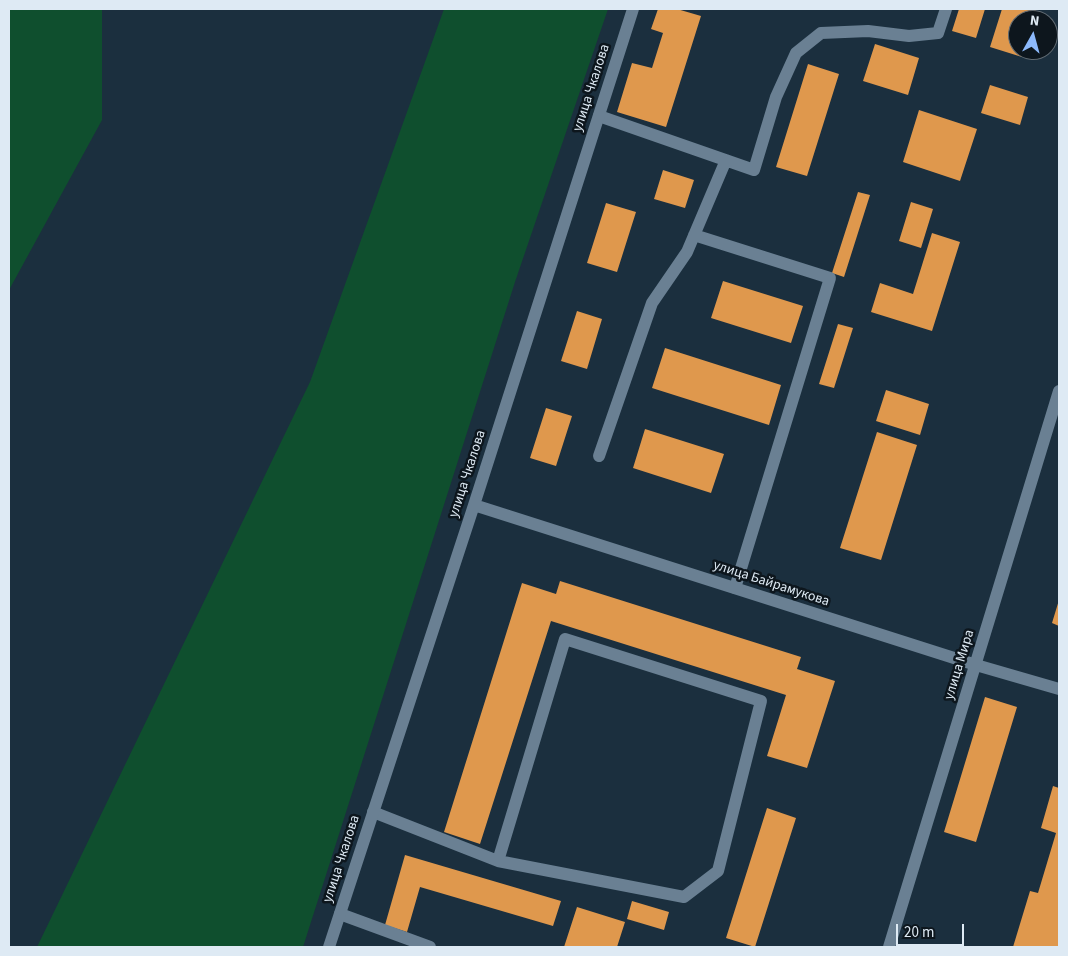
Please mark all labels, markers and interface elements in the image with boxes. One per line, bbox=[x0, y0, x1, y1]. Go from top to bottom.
north arrow bbox=[1008, 10, 1058, 60]
text: N bbox=[1029, 11, 1041, 32]
street label: улица Чкалова bbox=[570, 42, 614, 134]
street label: улица Чкалова bbox=[446, 428, 490, 520]
street label: улица Байрамукова bbox=[711, 557, 831, 611]
street label: улица Мира bbox=[941, 628, 979, 702]
street label: улица Чкалова bbox=[320, 813, 364, 905]
scale bar bbox=[898, 914, 966, 946]
text: 20 m bbox=[904, 922, 934, 943]

